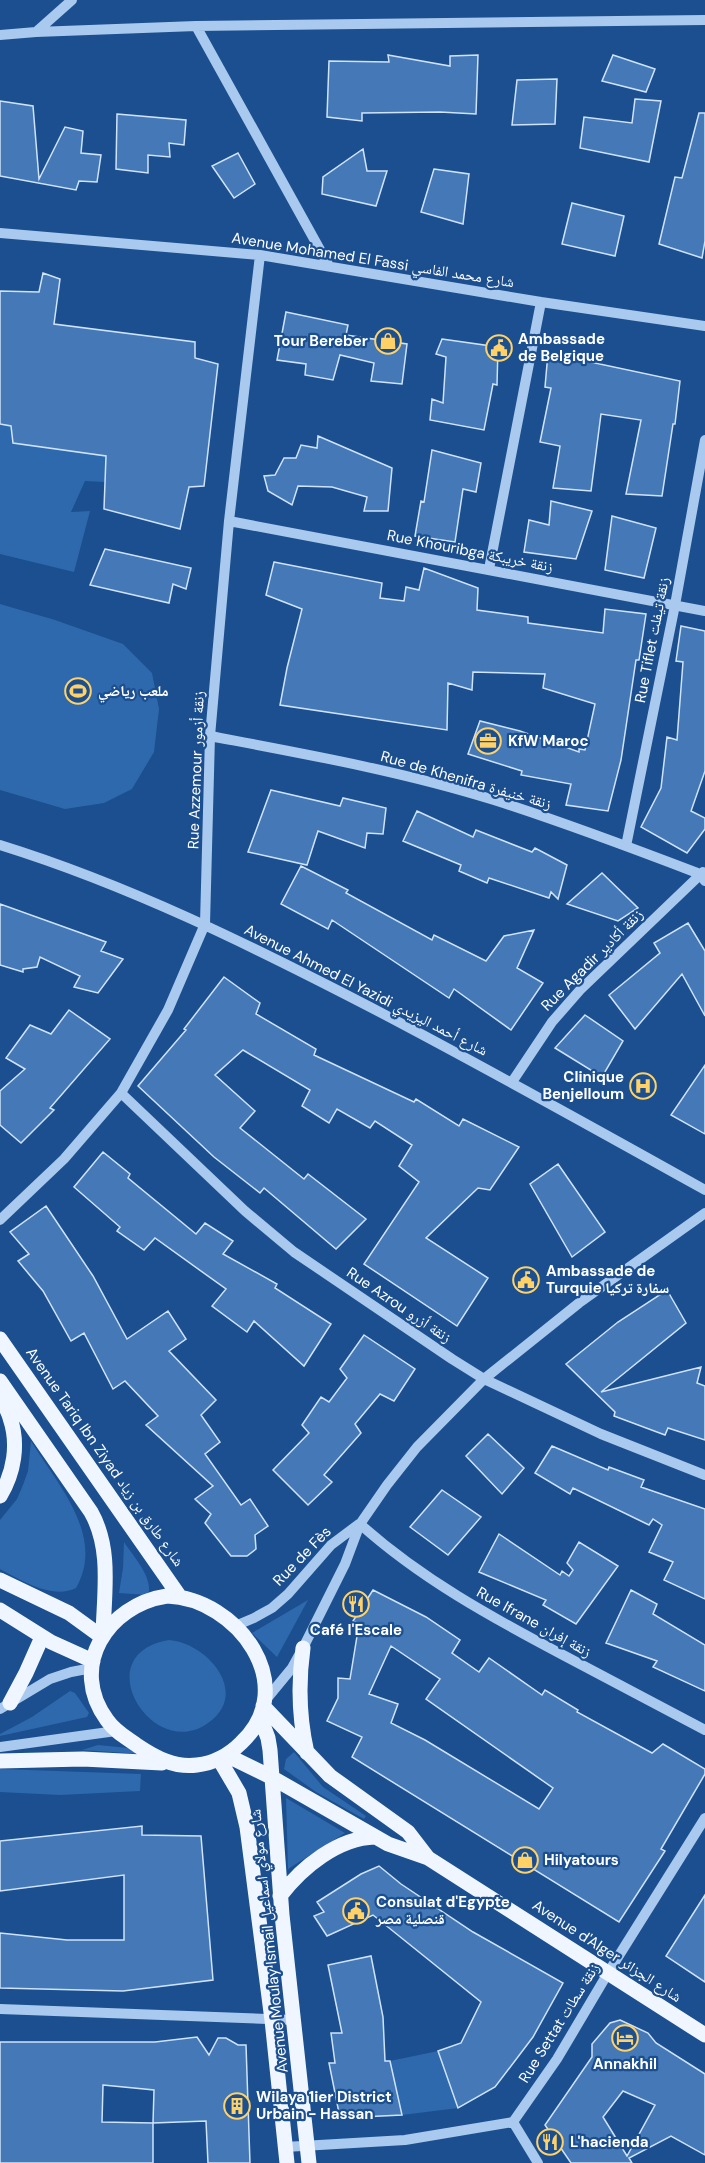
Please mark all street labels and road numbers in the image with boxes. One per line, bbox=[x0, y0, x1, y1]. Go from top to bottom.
street label: Avenue Mohamed El Fassi شارع محمد الفاسي bbox=[230, 228, 516, 294]
street label: Rue Khouribga زنقة خريبكة bbox=[385, 525, 555, 577]
street label: Rue Tiflet زنقة تيفلت bbox=[630, 575, 674, 704]
street label: Rue Azzemour زنقة أزمور bbox=[183, 690, 209, 849]
street label: Rue de Khenifra زنقة خنيفرة bbox=[378, 746, 554, 814]
street label: Rue Agadir زنقة أكادير bbox=[537, 905, 647, 1015]
street label: Avenue Ahmed El Yazidi شارع أحمد اليزيدي bbox=[240, 920, 491, 1062]
street label: Rue Azrou زنقة أزرو bbox=[343, 1263, 455, 1348]
street label: Avenue Tariq Ibn Ziyad شارع طارق بن زياد bbox=[21, 1343, 189, 1571]
street label: Rue de Fès bbox=[269, 1522, 335, 1590]
street label: Rue Ifrane زنقة إفران bbox=[473, 1582, 595, 1662]
street label: Avenue Moulay Ismail شارع مولاي اسماعيل bbox=[245, 1808, 295, 2074]
street label: Avenue d'Alger شارع الجزائر bbox=[528, 1895, 686, 2007]
street label: Rue Settat زنقة سطات bbox=[514, 1959, 604, 2087]

